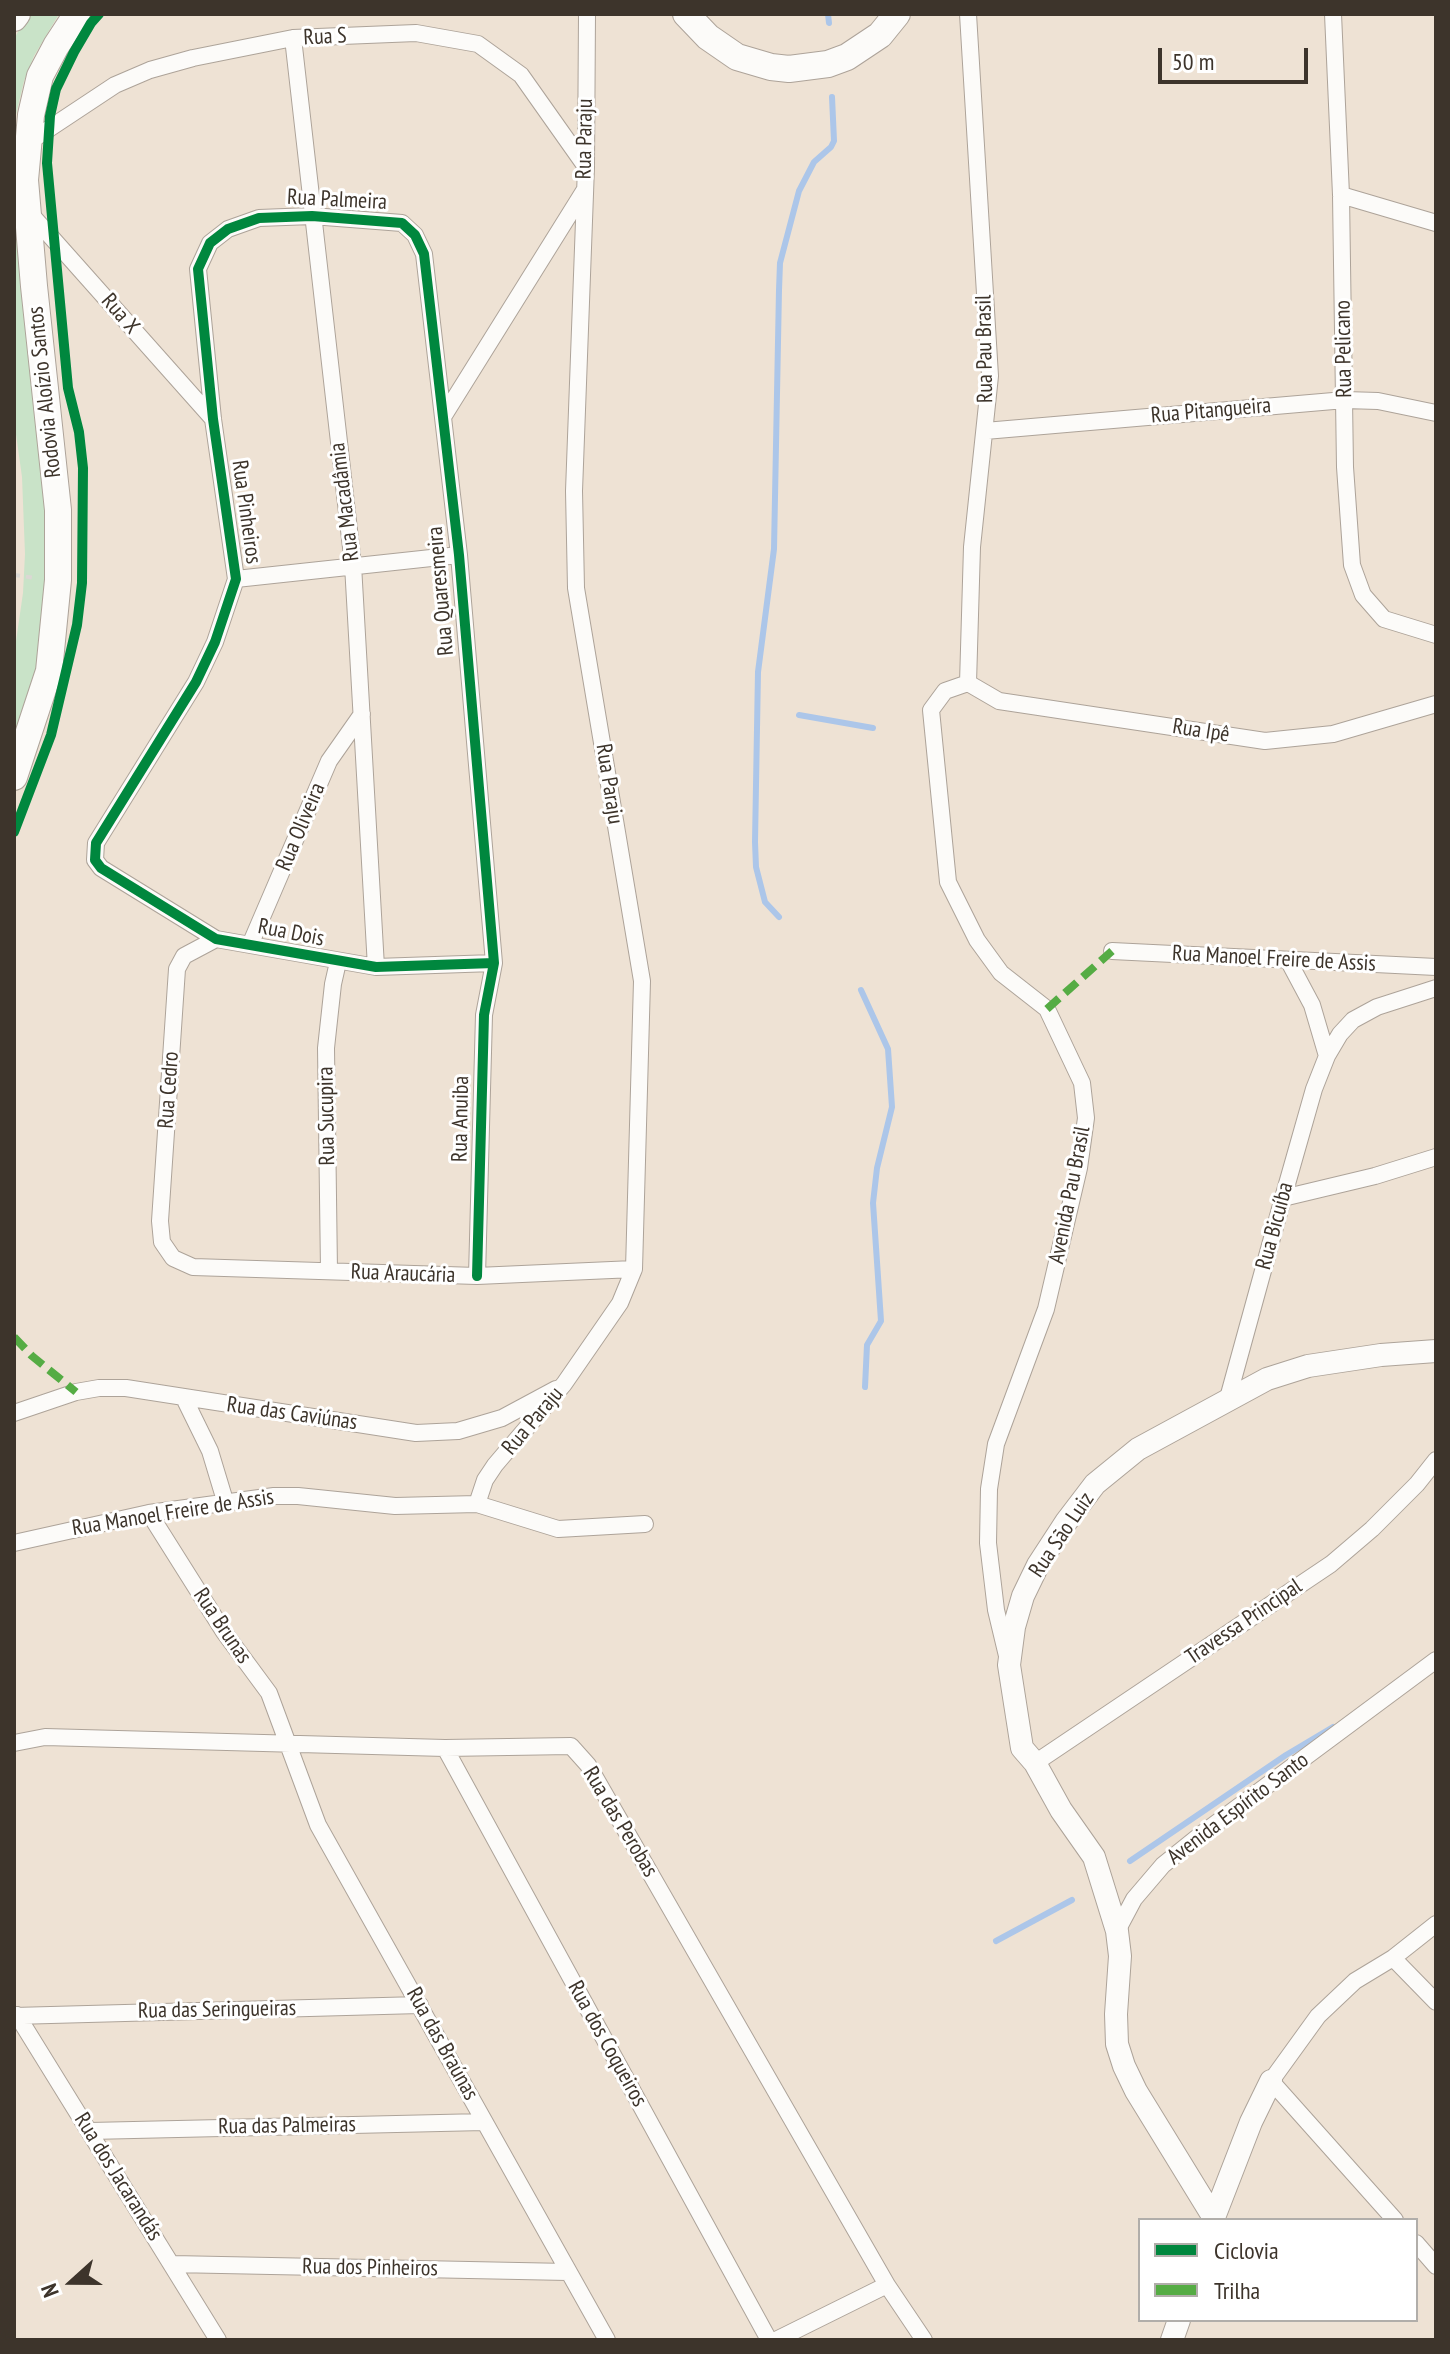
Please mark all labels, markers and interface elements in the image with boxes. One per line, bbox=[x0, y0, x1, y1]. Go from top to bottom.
street label: Rua S bbox=[303, 23, 347, 51]
scale bar bbox=[1162, 32, 1312, 82]
text: 50 m bbox=[1172, 46, 1214, 77]
street label: Rua Paraju bbox=[571, 98, 599, 180]
street label: Rua Palmeira bbox=[286, 184, 388, 216]
street label: Rua X bbox=[95, 289, 145, 339]
street label: Rua Pau Brasil bbox=[971, 295, 999, 403]
street label: Rua Pelicano bbox=[1330, 300, 1358, 398]
street label: Rodovia Aloízio Santos bbox=[23, 305, 67, 479]
street label: Rua Pitangueira bbox=[1150, 393, 1272, 429]
street label: Rua Macadâmia bbox=[325, 441, 365, 563]
street label: Rua Pinheiros bbox=[226, 458, 266, 566]
street label: Rua Quaresmeira bbox=[422, 525, 460, 657]
street label: Rua Ipê bbox=[1171, 713, 1231, 749]
street label: Rua Paraju bbox=[590, 742, 628, 826]
street label: Rua Oliveira bbox=[271, 779, 331, 875]
street label: Rua Dois bbox=[256, 914, 326, 952]
street label: Rua Manoel Freire de Assis bbox=[1171, 940, 1377, 978]
street label: Rua Cedro bbox=[153, 1051, 185, 1129]
street label: Rua Sucupira bbox=[313, 1066, 341, 1166]
street label: Rua Anuiba bbox=[447, 1076, 475, 1162]
street label: Avenida Pau Brasil bbox=[1044, 1124, 1096, 1266]
street label: Rua Bicuíba bbox=[1251, 1179, 1299, 1273]
street label: Rua Araucária bbox=[350, 1259, 456, 1289]
street label: Rua Paraju bbox=[497, 1382, 569, 1460]
street label: Rua das Caviúnas bbox=[225, 1392, 359, 1436]
street label: Rua Manoel Freire de Assis bbox=[70, 1484, 276, 1542]
street label: Rua São Luiz bbox=[1024, 1487, 1100, 1583]
street label: Travessa Principal bbox=[1181, 1573, 1307, 1671]
street label: Rua Brunas bbox=[187, 1583, 257, 1669]
street label: Avenida Espírito Santo bbox=[1162, 1747, 1314, 1871]
street label: Rua das Perobas bbox=[577, 1762, 663, 1882]
street label: Rua dos Coqueiros bbox=[562, 1977, 652, 2111]
street label: Rua das Braúnas bbox=[400, 1983, 484, 2105]
street label: Rua das Seringueiras bbox=[138, 1995, 296, 2025]
street label: Rua dos Jacarandás bbox=[68, 2108, 168, 2246]
street label: Rua das Palmeiras bbox=[218, 2112, 356, 2140]
legend bbox=[1138, 2218, 1418, 2322]
text: Ciclovia bbox=[1214, 2235, 1279, 2266]
north arrow bbox=[32, 2242, 112, 2322]
street label: Rua dos Pinheiros bbox=[302, 2254, 438, 2282]
text: Trilha bbox=[1214, 2275, 1260, 2306]
text: N bbox=[34, 2280, 65, 2301]

